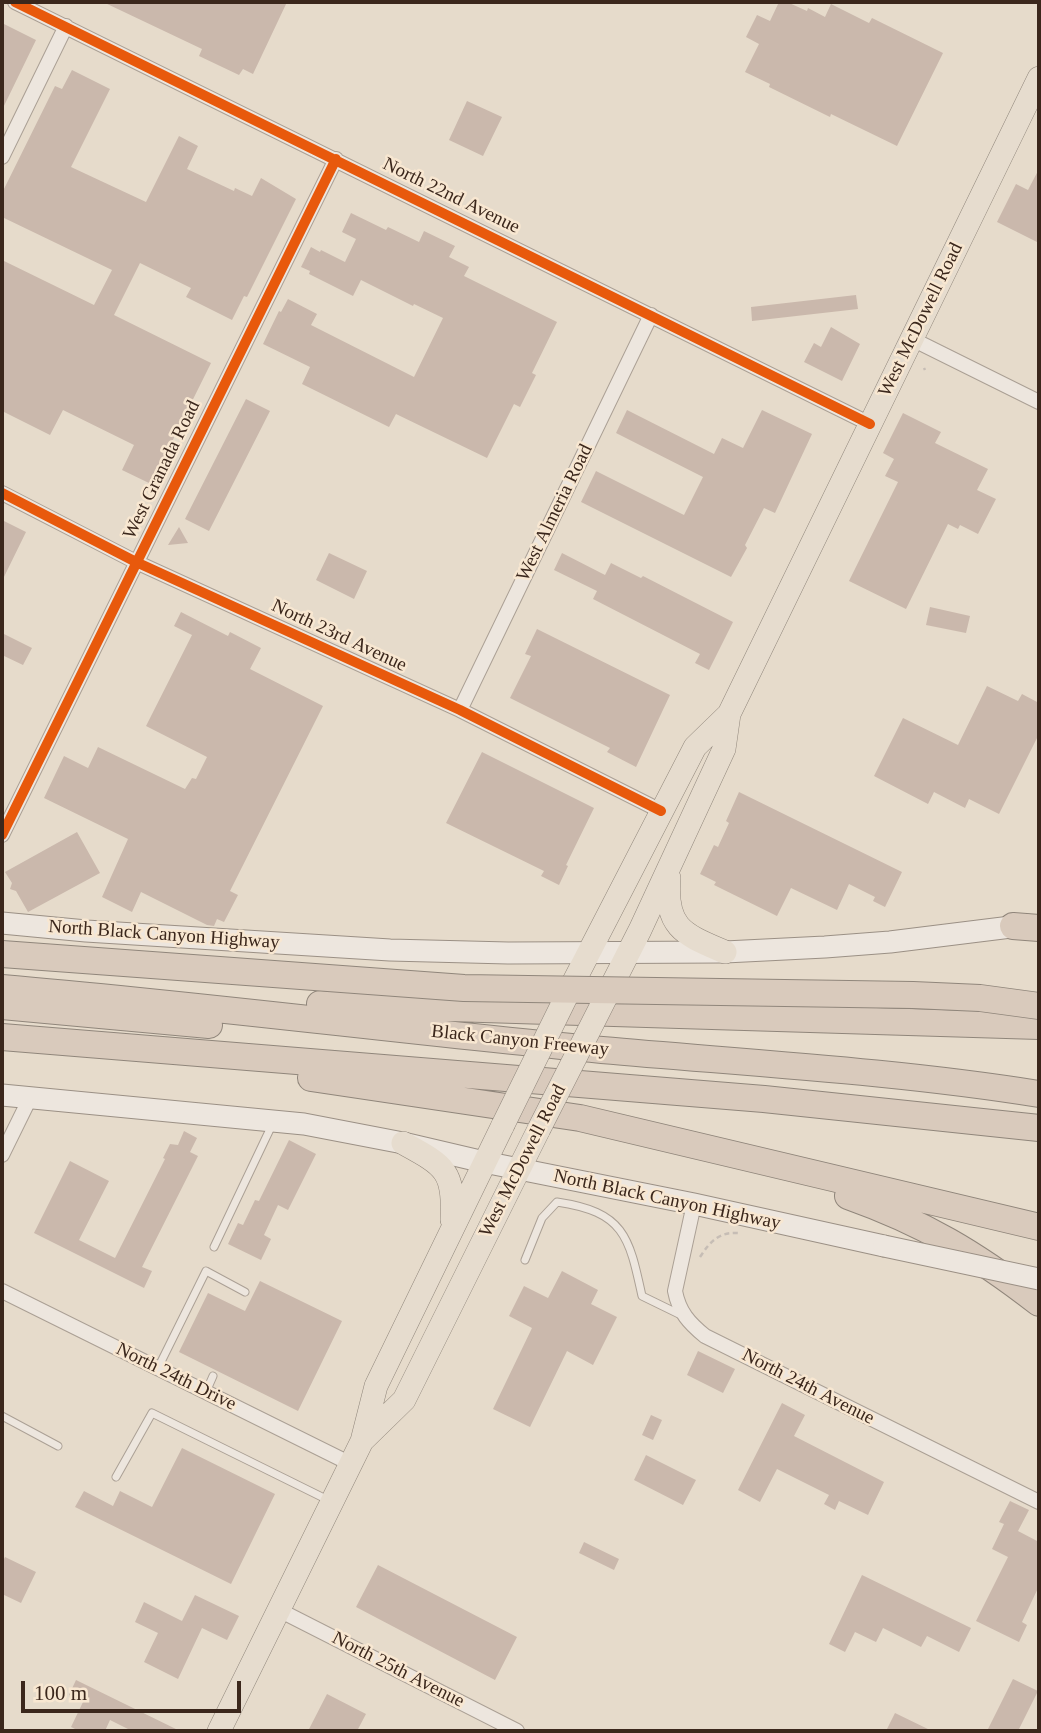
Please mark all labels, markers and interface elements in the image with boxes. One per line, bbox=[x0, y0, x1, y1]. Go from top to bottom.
street label: North 22nd Avenue bbox=[379, 153, 523, 239]
street label: West McDowell Road bbox=[874, 239, 968, 401]
street label: West Granada Road bbox=[119, 397, 205, 543]
street label: West Almeria Road bbox=[512, 441, 598, 585]
street label: North 23rd Avenue bbox=[268, 595, 410, 677]
street label: North Black Canyon Highway bbox=[48, 916, 280, 954]
street label: Black Canyon Freeway bbox=[430, 1020, 610, 1062]
street label: West McDowell Road bbox=[475, 1081, 571, 1241]
street label: North Black Canyon Highway bbox=[551, 1165, 783, 1235]
street label: North 24th Drive bbox=[112, 1338, 240, 1416]
street label: North 24th Avenue bbox=[738, 1344, 878, 1430]
street label: North 25th Avenue bbox=[328, 1627, 468, 1713]
scale bar bbox=[24, 1666, 245, 1710]
text: 100 m bbox=[34, 1681, 87, 1705]

